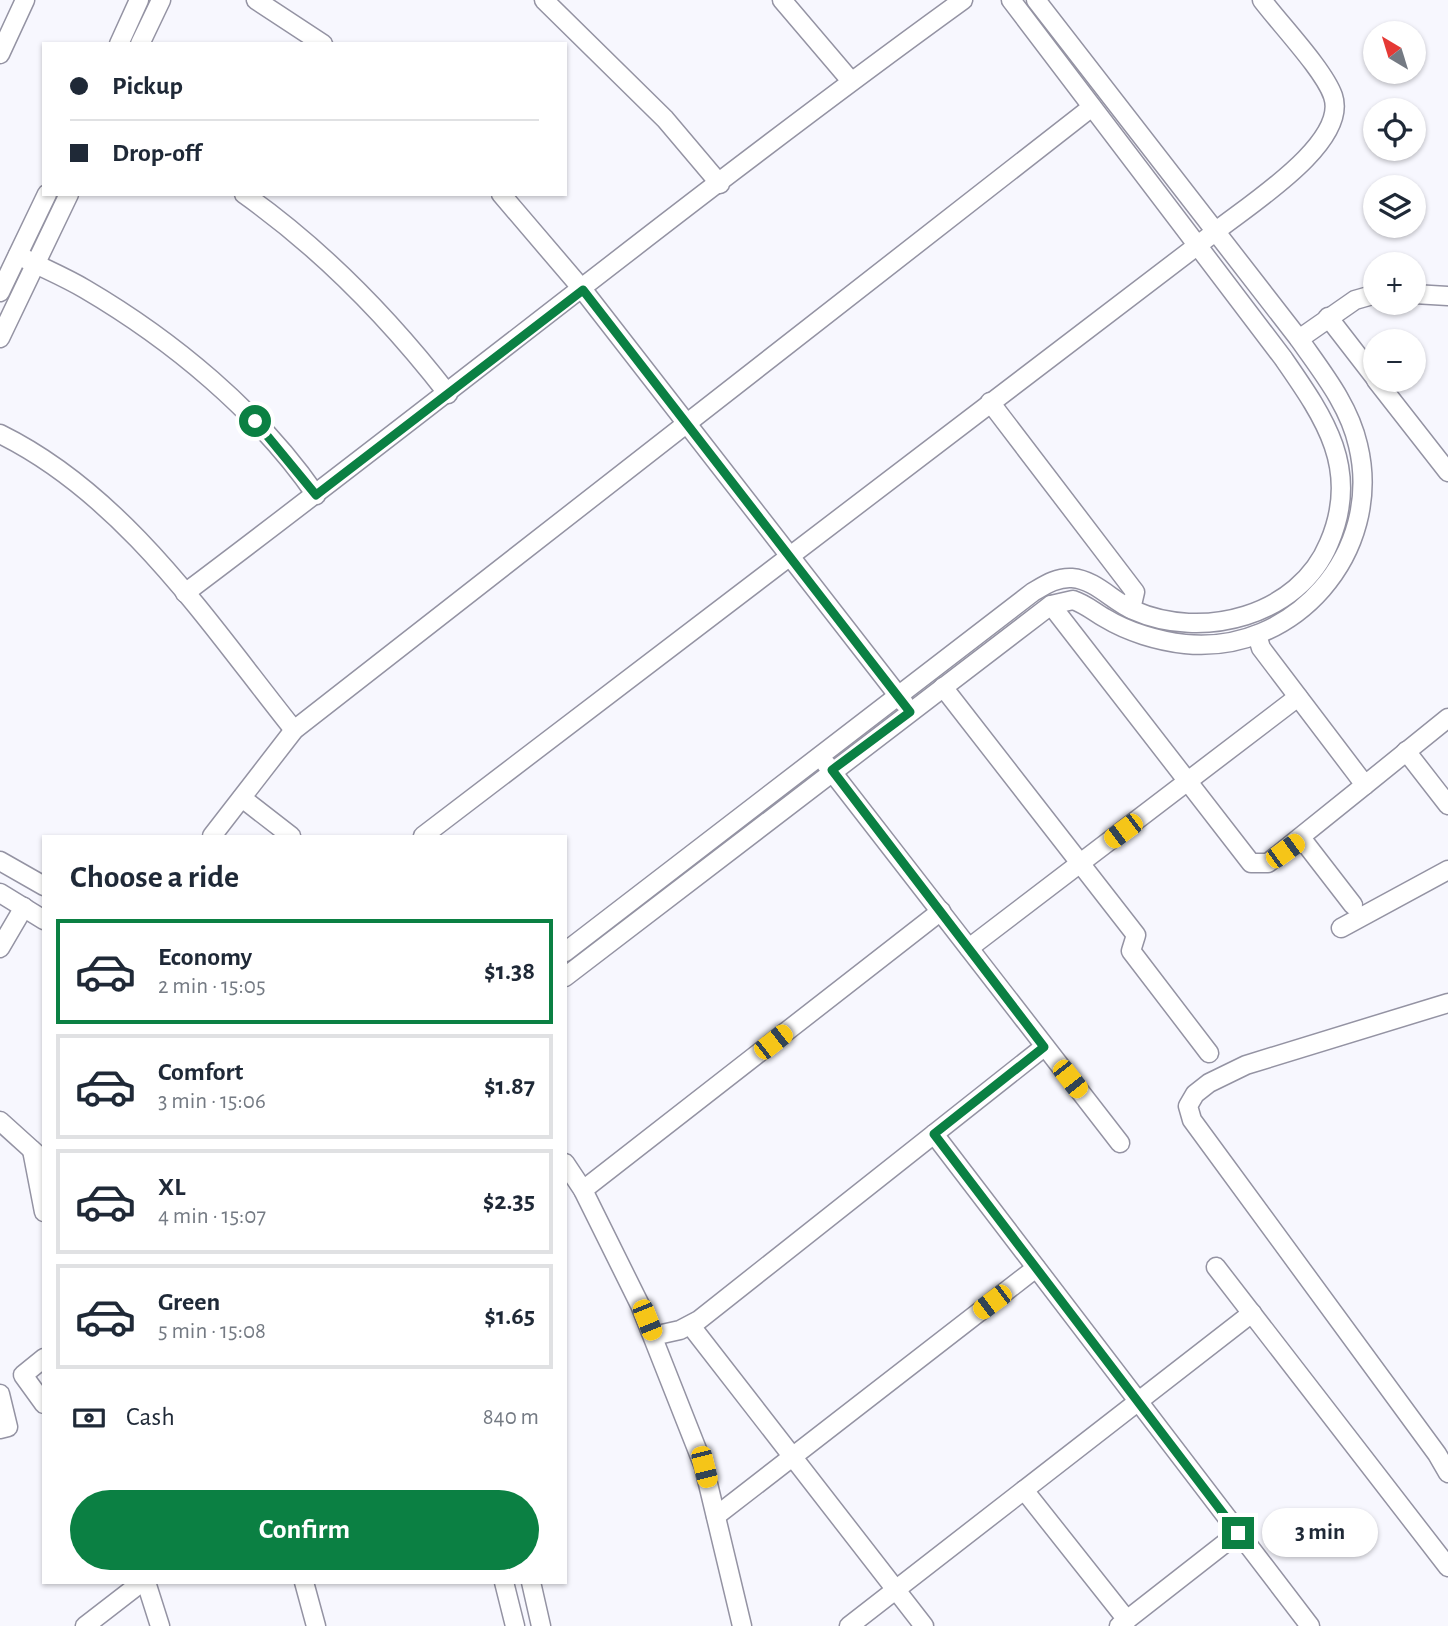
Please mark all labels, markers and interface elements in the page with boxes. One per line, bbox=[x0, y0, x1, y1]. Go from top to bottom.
north arrow bbox=[1363, 21, 1426, 84]
map controls bbox=[1363, 21, 1426, 392]
text: Pickup bbox=[112, 73, 183, 99]
button: locate bbox=[1363, 98, 1426, 161]
text: Drop-off bbox=[112, 140, 201, 166]
button: layers bbox=[1363, 175, 1426, 238]
button: + bbox=[1363, 252, 1426, 315]
button: − bbox=[1363, 329, 1426, 392]
route start bbox=[239, 405, 271, 437]
car bbox=[1100, 810, 1147, 852]
car bbox=[1262, 830, 1309, 872]
text: Choose a ride bbox=[70, 861, 239, 893]
icon: car bbox=[74, 940, 137, 1003]
text: Economy bbox=[158, 944, 252, 970]
text: $1.38 bbox=[484, 958, 535, 984]
text: 2 min · 15:05 bbox=[158, 975, 266, 998]
car bbox=[750, 1021, 797, 1063]
icon: car bbox=[74, 1055, 137, 1118]
car bbox=[1049, 1056, 1092, 1102]
text: Comfort bbox=[158, 1059, 243, 1085]
text: $1.87 bbox=[484, 1073, 535, 1099]
text: 3 min · 15:06 bbox=[158, 1090, 266, 1113]
icon: car bbox=[74, 1170, 137, 1233]
text: XL bbox=[158, 1174, 185, 1200]
text: $2.35 bbox=[483, 1188, 535, 1214]
text: 4 min · 15:07 bbox=[158, 1205, 266, 1228]
car bbox=[969, 1281, 1016, 1323]
icon: car bbox=[74, 1285, 137, 1348]
text: Green bbox=[158, 1289, 220, 1315]
car bbox=[630, 1297, 665, 1343]
text: $1.65 bbox=[484, 1303, 535, 1329]
text: 5 min · 15:08 bbox=[158, 1320, 266, 1343]
icon: cash bbox=[70, 1399, 108, 1437]
text: Cash bbox=[126, 1404, 175, 1430]
text: 840 m bbox=[483, 1406, 539, 1429]
car bbox=[689, 1444, 720, 1490]
button: Confirm bbox=[70, 1490, 539, 1570]
callout: 3 min bbox=[1262, 1508, 1378, 1558]
route end bbox=[1222, 1517, 1254, 1549]
text: 3 min bbox=[1295, 1521, 1345, 1544]

